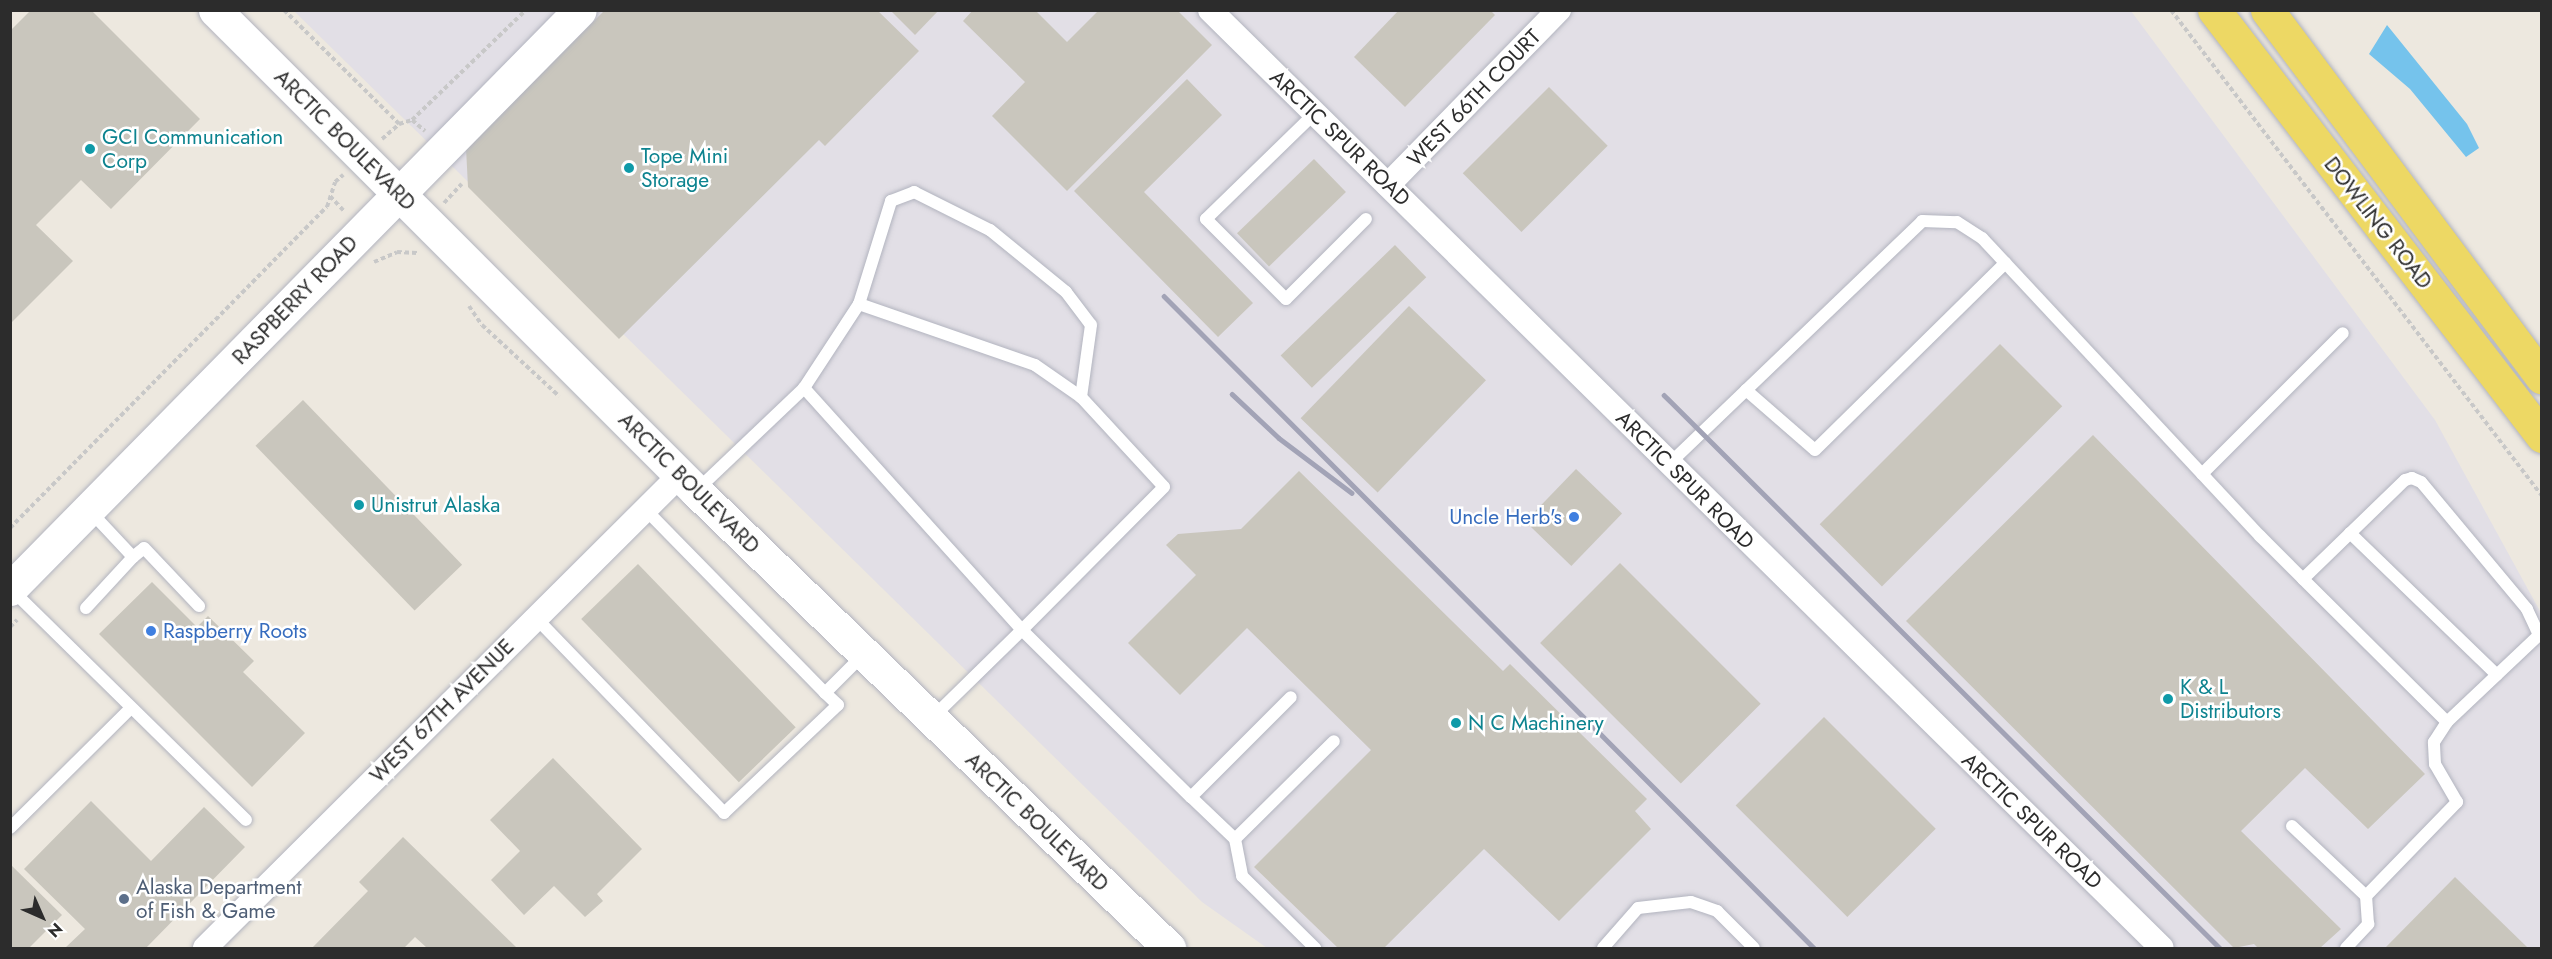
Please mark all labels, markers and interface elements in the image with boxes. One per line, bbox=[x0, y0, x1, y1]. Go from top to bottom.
street label: WEST 66TH COURT bbox=[1402, 24, 1546, 172]
street label: ARCTIC BOULEVARD bbox=[269, 64, 421, 216]
street label: ARCTIC SPUR ROAD bbox=[1265, 65, 1415, 211]
place label: GCI Communication Corp bbox=[102, 124, 283, 174]
marker: GCI Communication Corp bbox=[83, 142, 97, 156]
place label: Tope Mini Storage bbox=[641, 143, 728, 193]
street label: DOWLING ROAD bbox=[2319, 152, 2437, 294]
marker: Tope Mini Storage bbox=[622, 161, 636, 175]
street label: RASPBERRY ROAD bbox=[227, 230, 363, 370]
street label: ARCTIC SPUR ROAD bbox=[1611, 406, 1759, 554]
street label: ARCTIC BOULEVARD bbox=[613, 407, 765, 559]
place label: Unistrut Alaska bbox=[371, 492, 500, 518]
marker: Unistrut Alaska bbox=[352, 498, 366, 512]
place label: Uncle Herb's bbox=[1449, 504, 1562, 530]
marker: Uncle Herb's bbox=[1567, 510, 1581, 524]
place label: Raspberry Roots bbox=[163, 618, 307, 644]
marker: Raspberry Roots bbox=[144, 624, 158, 638]
street label: WEST 67TH AVENUE bbox=[365, 634, 519, 788]
place label: K & L Distributors bbox=[2180, 674, 2281, 724]
marker: K & L Distributors bbox=[2161, 692, 2175, 706]
place label: N C Machinery bbox=[1468, 710, 1604, 736]
marker: N C Machinery bbox=[1449, 716, 1463, 730]
street label: ARCTIC BOULEVARD bbox=[960, 747, 1114, 897]
street label: ARCTIC SPUR ROAD bbox=[1957, 748, 2107, 894]
place label: Alaska Department of Fish & Game bbox=[136, 874, 302, 924]
north arrow bbox=[12, 887, 72, 947]
marker: Alaska Department of Fish & Game bbox=[117, 892, 131, 906]
text: N bbox=[42, 917, 68, 943]

